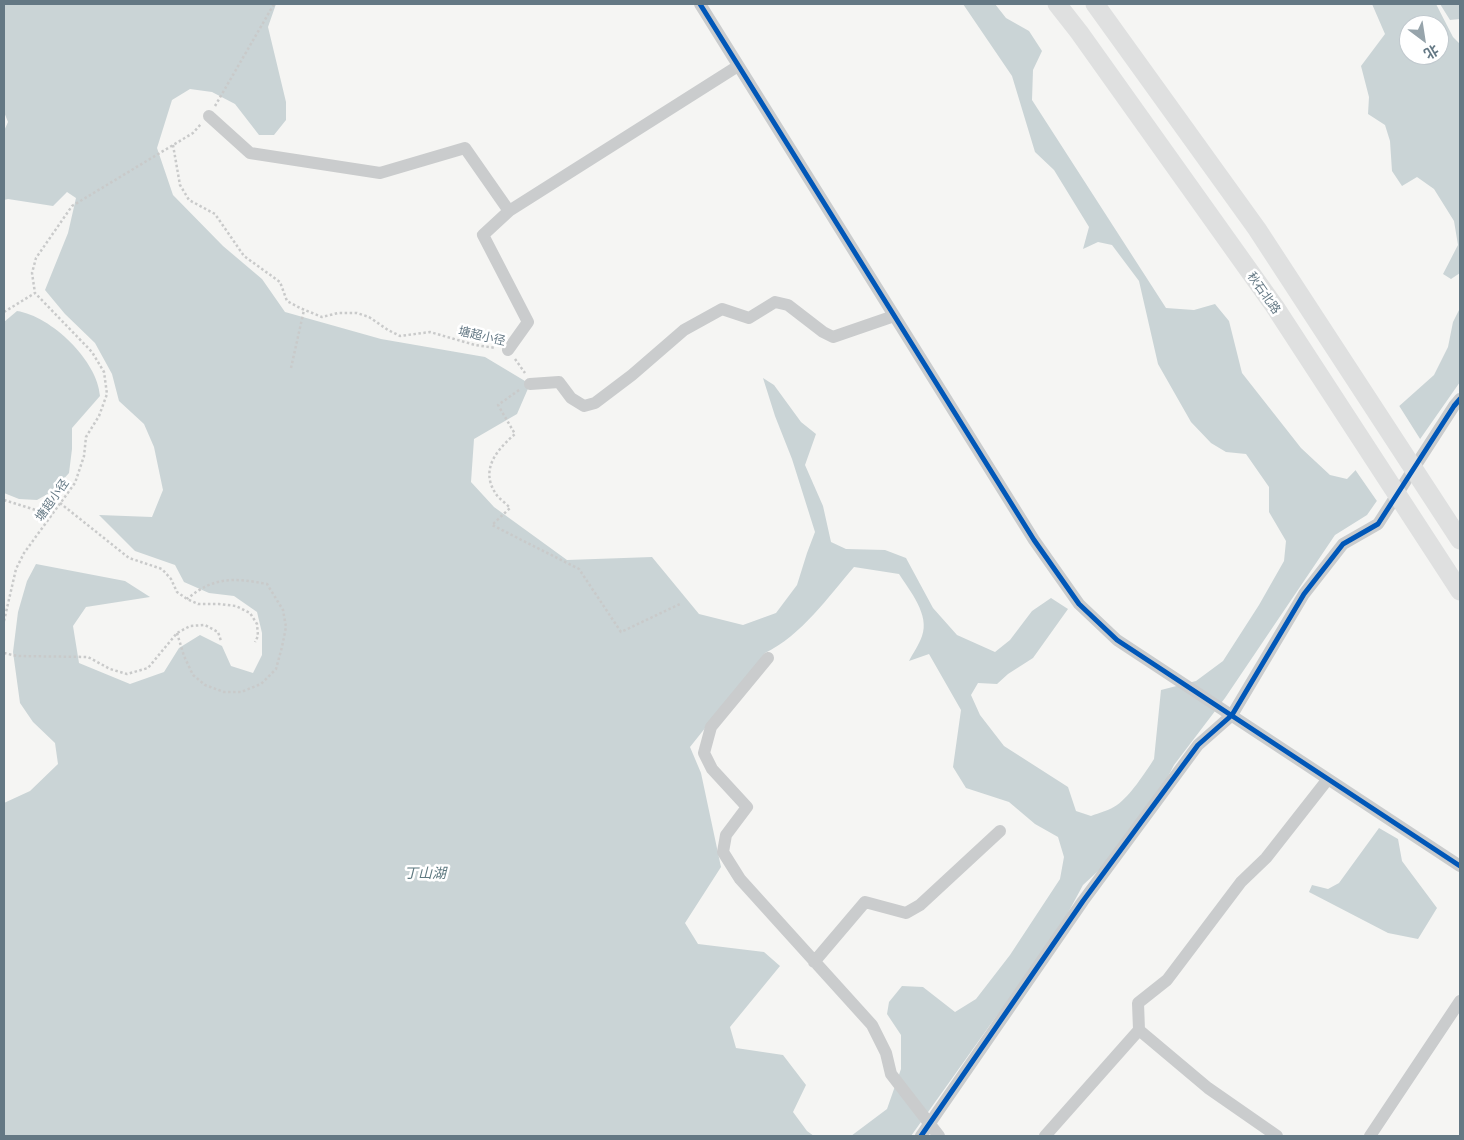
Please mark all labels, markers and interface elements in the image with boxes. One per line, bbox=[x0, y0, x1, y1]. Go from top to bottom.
north arrow bbox=[1399, 15, 1449, 65]
text: 北 bbox=[1421, 42, 1442, 63]
street label: 秋石北路 bbox=[1244, 269, 1284, 317]
street label: 塘超小径 bbox=[457, 324, 507, 348]
street label: 塘超小径 bbox=[32, 476, 72, 524]
water label: 丁山湖 bbox=[404, 865, 446, 881]

